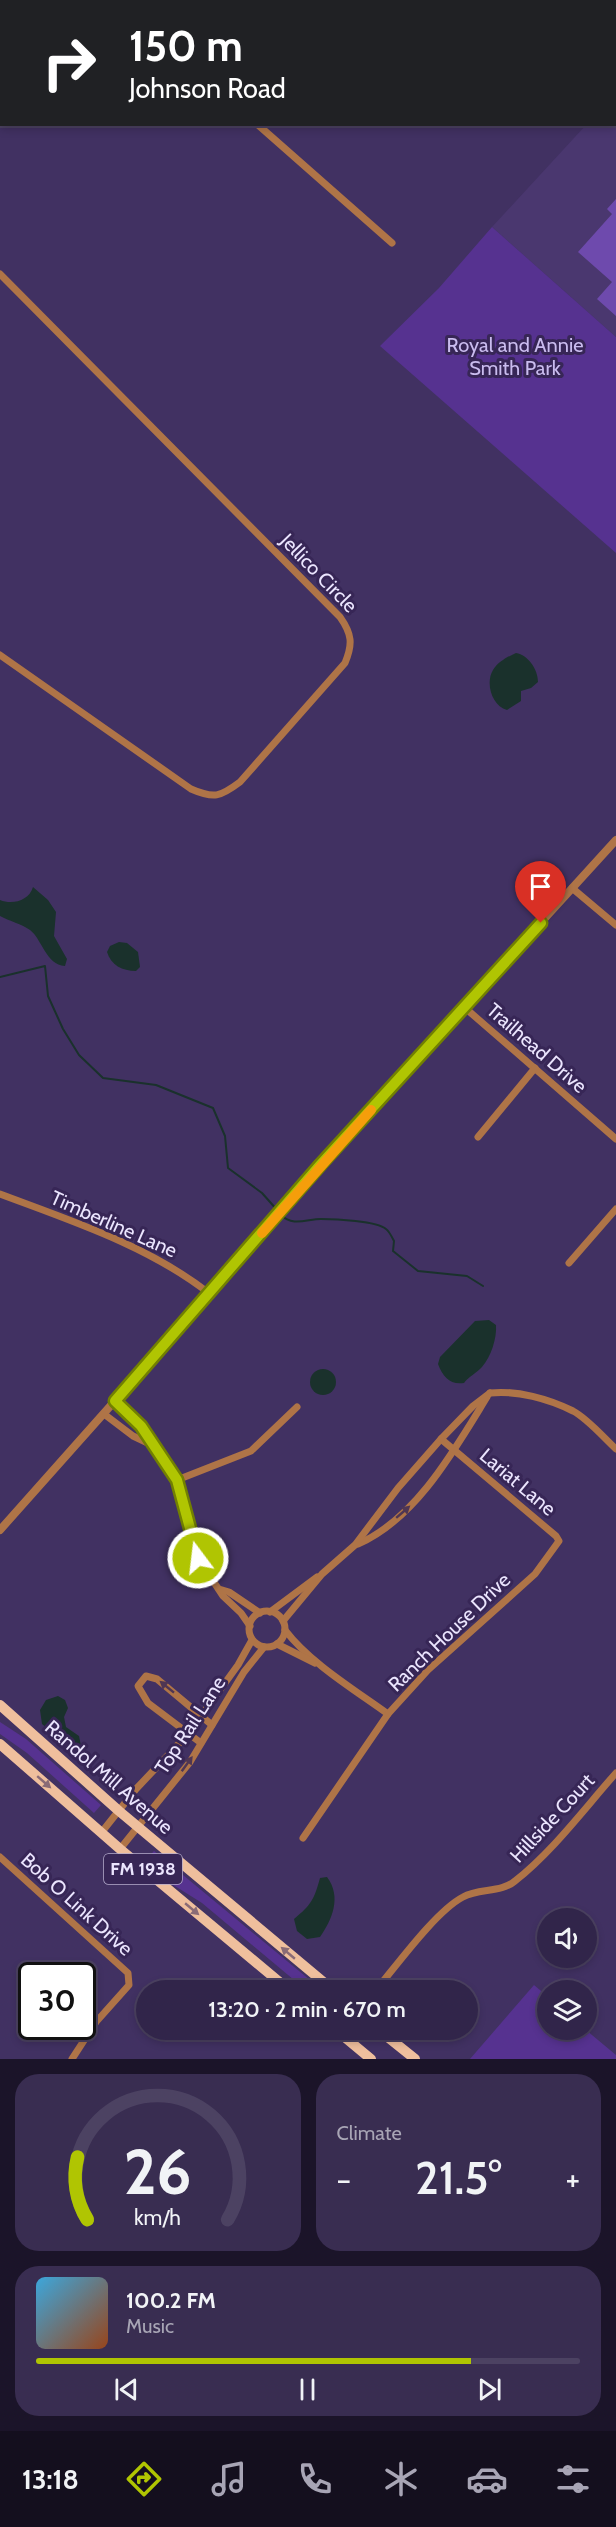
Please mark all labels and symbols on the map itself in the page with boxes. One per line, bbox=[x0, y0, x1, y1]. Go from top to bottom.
park label: Royal and Annie Smith Park bbox=[447, 333, 583, 380]
street label: Jellico Circle bbox=[275, 528, 362, 617]
pin bbox=[515, 861, 566, 923]
street label: Trailhead Drive bbox=[482, 998, 592, 1098]
street label: Timberline Lane bbox=[47, 1185, 181, 1263]
street label: Lariat Lane bbox=[475, 1443, 561, 1521]
one-way arrow bbox=[395, 1506, 410, 1519]
position arrow bbox=[166, 1526, 230, 1590]
street label: Ranch House Drive bbox=[383, 1568, 515, 1696]
street label: Top Rail Lane bbox=[149, 1672, 231, 1778]
one-way arrow bbox=[159, 1681, 175, 1694]
street label: Randol Mill Avenue bbox=[40, 1715, 178, 1839]
one-way arrow bbox=[181, 1757, 193, 1773]
street label: Hillside Court bbox=[505, 1768, 599, 1867]
one-way arrow bbox=[36, 1775, 51, 1788]
street label: Bob O Link Drive bbox=[16, 1848, 138, 1960]
road number: FM 1938 bbox=[104, 1854, 182, 1884]
one-way arrow bbox=[184, 1903, 200, 1916]
one-way arrow bbox=[280, 1946, 296, 1959]
speed limit sign: 30 bbox=[18, 1962, 96, 2040]

